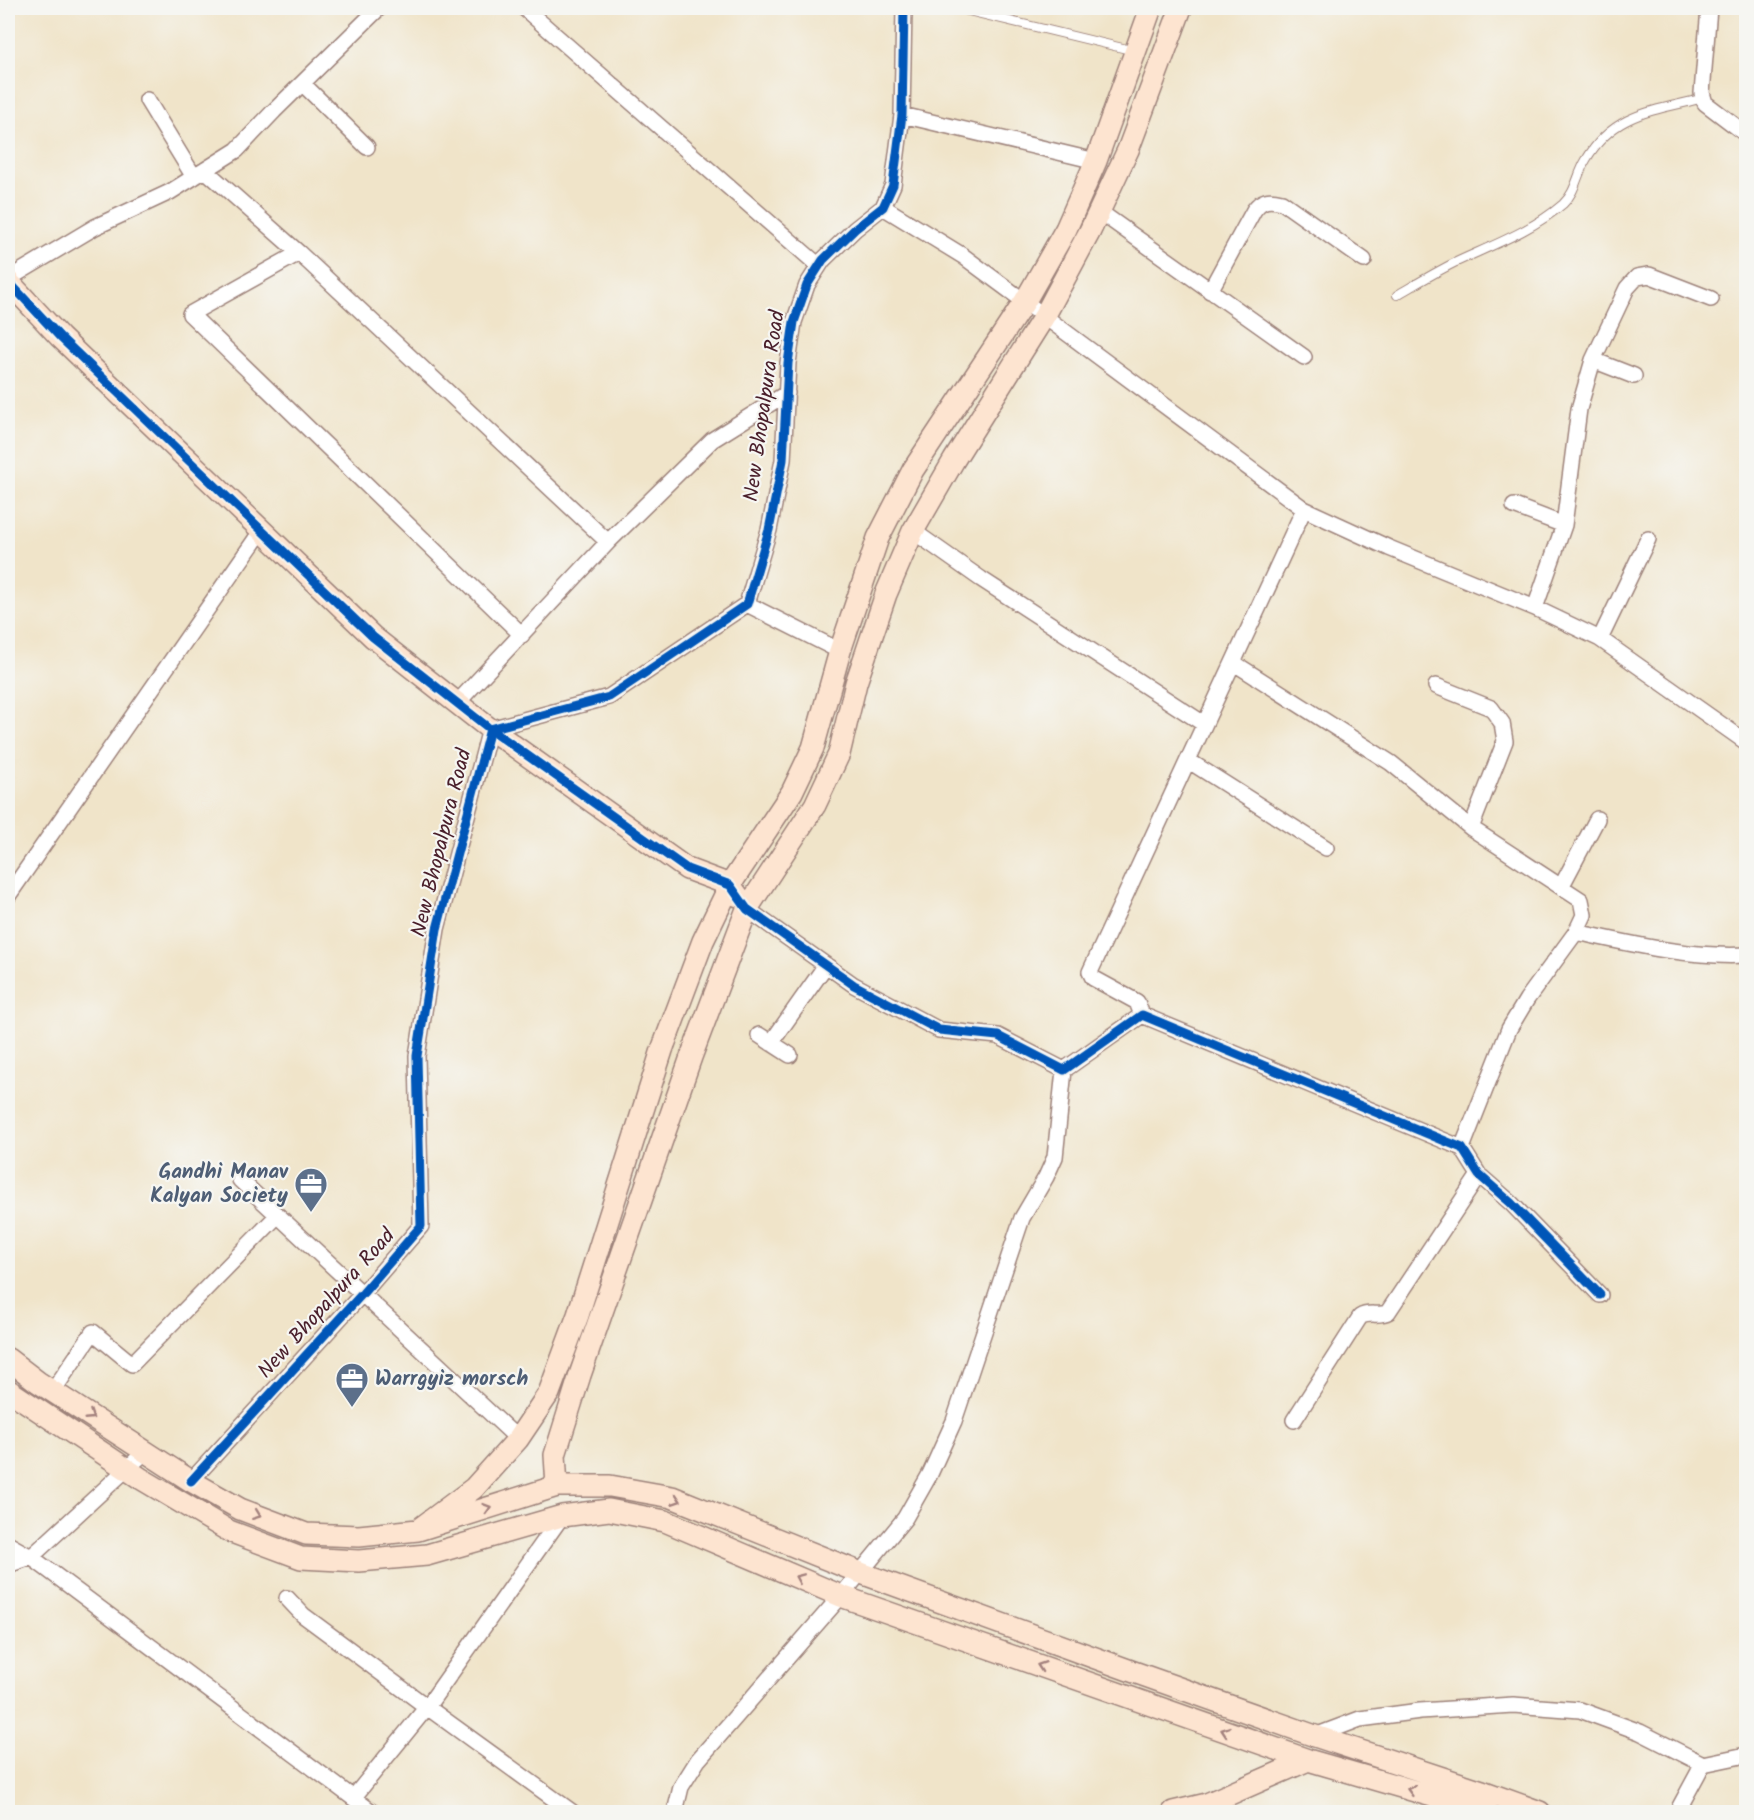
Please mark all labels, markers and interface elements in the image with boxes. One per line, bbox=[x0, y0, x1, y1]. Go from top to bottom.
street label: New Bhopalpura Road bbox=[735, 308, 795, 504]
street label: New Bhopalpura Road bbox=[403, 745, 481, 941]
place label: Gandhi Manav Kalyan Society bbox=[150, 1156, 289, 1213]
office icon: Gandhi Manav Kalyan Society bbox=[293, 1166, 329, 1213]
street label: New Bhopalpura Road bbox=[250, 1221, 404, 1387]
office icon: Warrgyiz morsch bbox=[334, 1361, 370, 1408]
place label: Warrgyiz morsch bbox=[375, 1363, 528, 1396]
one-way arrow bbox=[83, 1409, 94, 1420]
one-way arrow bbox=[672, 1492, 682, 1505]
one-way arrow bbox=[481, 1503, 492, 1515]
one-way arrow bbox=[252, 1508, 262, 1521]
one-way arrow bbox=[794, 1573, 805, 1585]
one-way arrow bbox=[1036, 1661, 1047, 1674]
one-way arrow bbox=[1220, 1725, 1231, 1738]
one-way arrow bbox=[1406, 1785, 1417, 1797]

